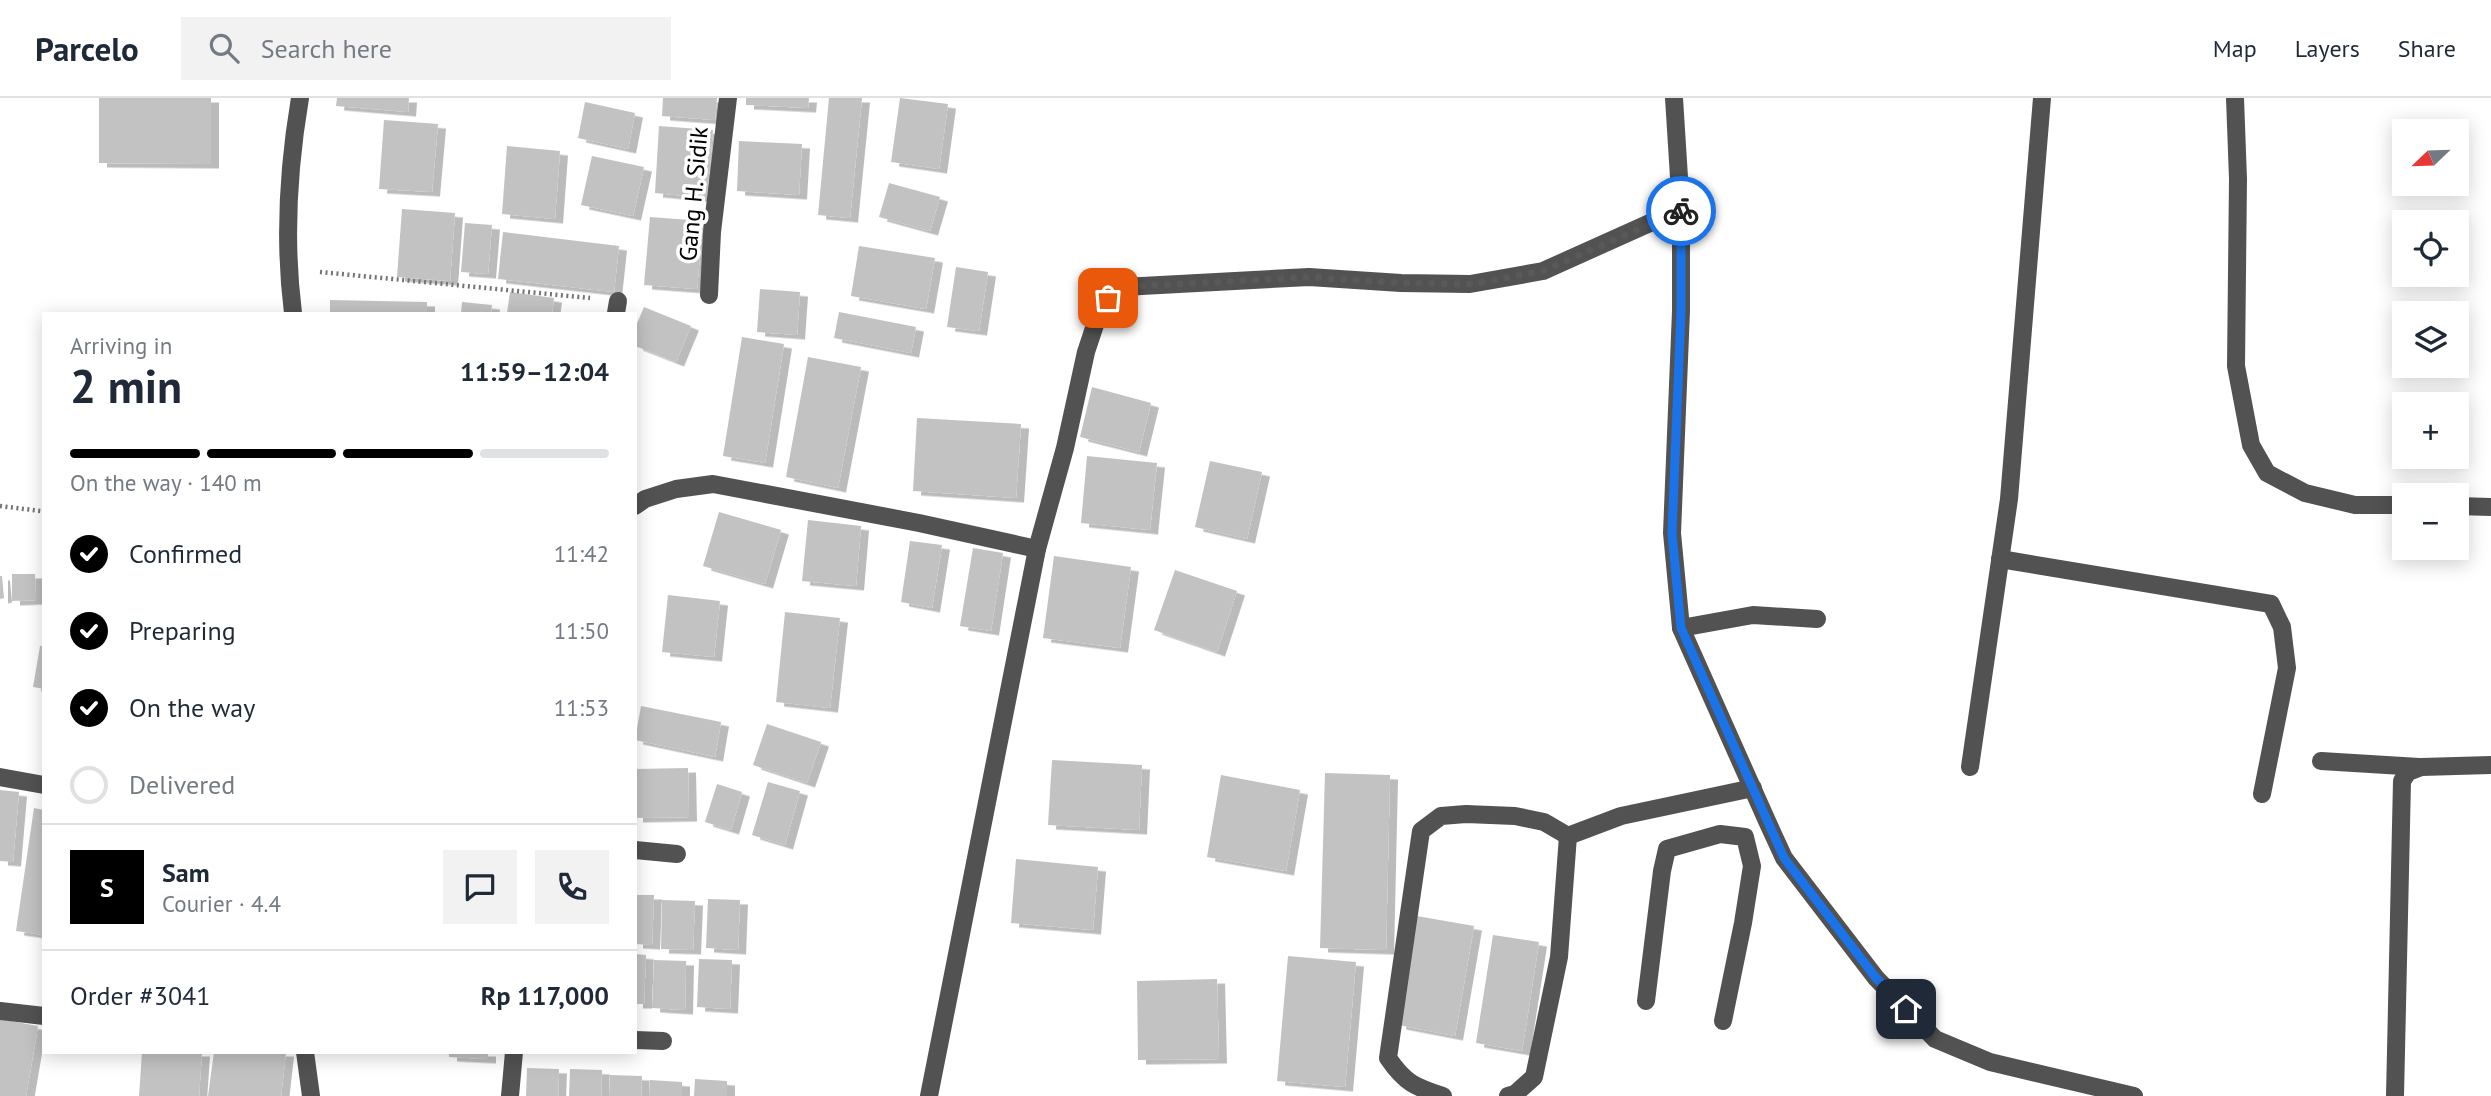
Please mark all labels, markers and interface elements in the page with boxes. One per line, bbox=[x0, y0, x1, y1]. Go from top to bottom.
search box bbox=[181, 17, 671, 80]
text: Parcelo bbox=[35, 27, 139, 70]
icon: search bbox=[205, 29, 243, 67]
text: Search here bbox=[261, 32, 392, 65]
text: Map bbox=[2213, 33, 2257, 64]
text: Layers bbox=[2295, 33, 2360, 64]
text: Share bbox=[2398, 33, 2456, 64]
north arrow bbox=[2392, 119, 2469, 196]
map controls bbox=[2392, 119, 2469, 560]
street label: Gang H. Sidik bbox=[672, 125, 715, 262]
courier bbox=[1646, 176, 1716, 246]
icon: bike bbox=[1662, 192, 1700, 230]
button: locate bbox=[2392, 210, 2469, 287]
pin bbox=[1078, 268, 1138, 328]
icon: bag bbox=[1089, 279, 1127, 317]
button: layers bbox=[2392, 301, 2469, 378]
text: Arriving in bbox=[70, 331, 172, 360]
text: 11:59–12:04 bbox=[460, 355, 609, 388]
text: 2 min bbox=[70, 356, 182, 416]
button: + bbox=[2392, 392, 2469, 469]
text: On the way · 140 m bbox=[70, 468, 262, 497]
button: − bbox=[2392, 483, 2469, 560]
icon: check bbox=[70, 535, 108, 573]
text: Confirmed bbox=[129, 537, 242, 570]
text: 11:42 bbox=[554, 539, 609, 568]
icon: check bbox=[70, 612, 108, 650]
text: Preparing bbox=[129, 614, 236, 647]
text: 11:50 bbox=[554, 616, 609, 645]
icon: check bbox=[70, 689, 108, 727]
text: On the way bbox=[129, 691, 255, 724]
text: 11:53 bbox=[554, 693, 609, 722]
text: Delivered bbox=[129, 768, 235, 801]
button: chat bbox=[443, 850, 517, 924]
button: phone bbox=[535, 850, 609, 924]
text: Sam bbox=[162, 856, 210, 889]
text: S bbox=[100, 871, 114, 904]
text: Courier · 4.4 bbox=[162, 889, 281, 918]
text: Order #3041 bbox=[70, 979, 210, 1012]
text: Rp 117,000 bbox=[481, 979, 609, 1012]
pin bbox=[1876, 979, 1936, 1039]
icon: home bbox=[1887, 990, 1925, 1028]

